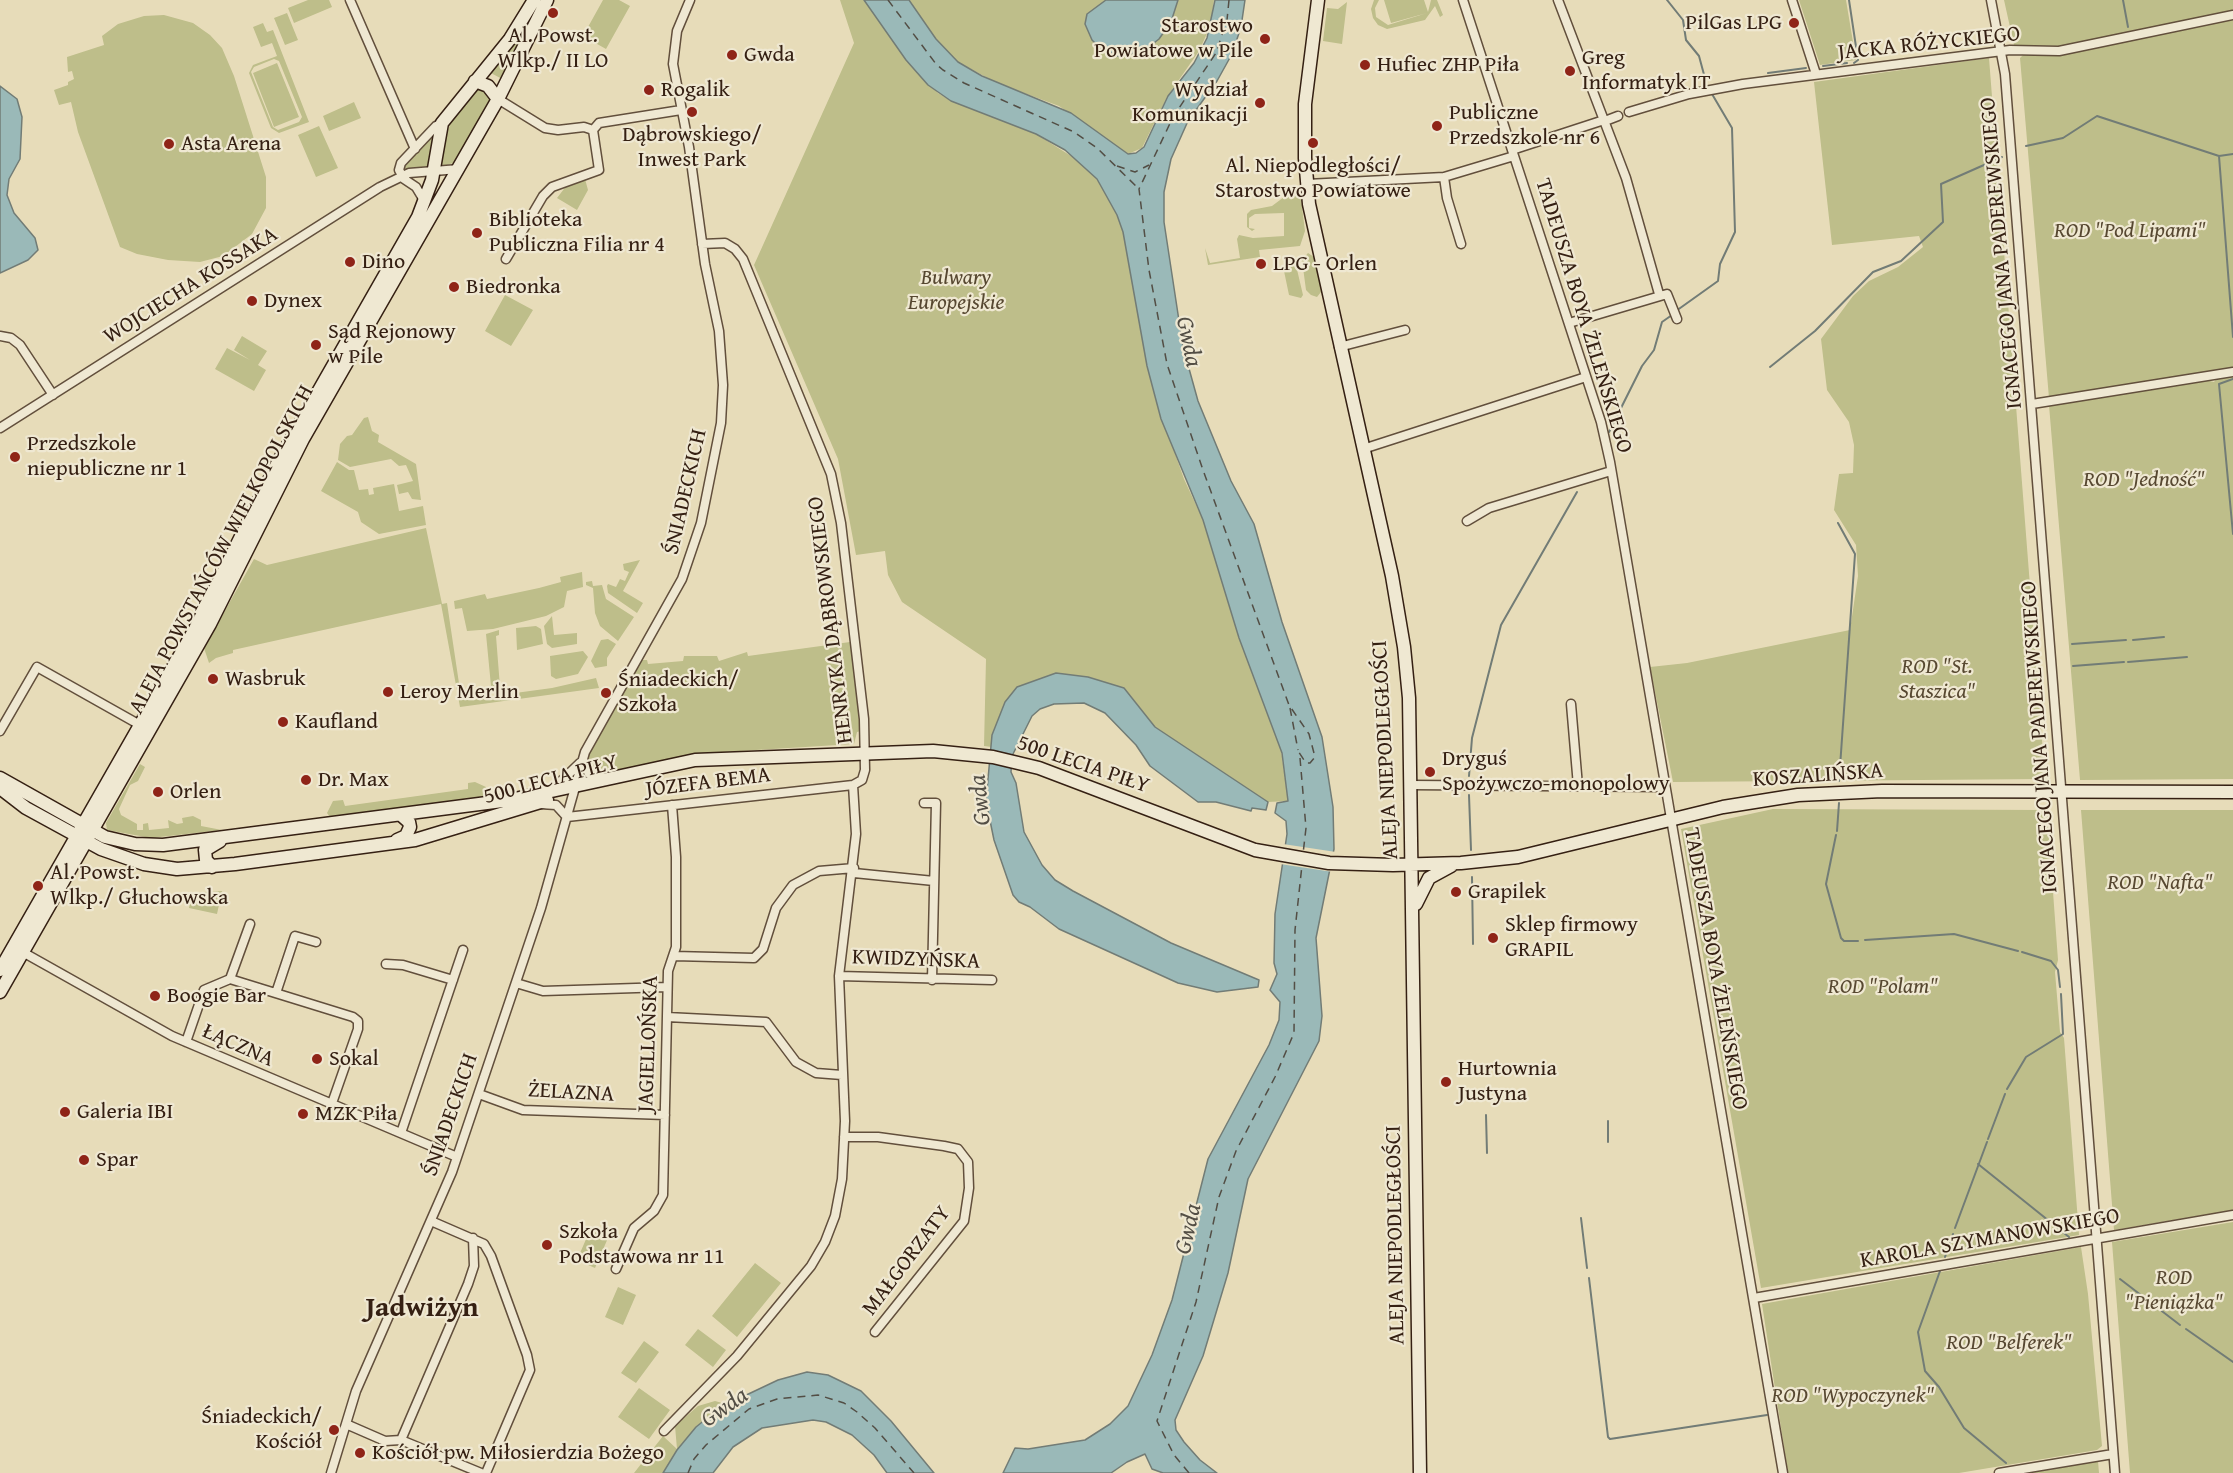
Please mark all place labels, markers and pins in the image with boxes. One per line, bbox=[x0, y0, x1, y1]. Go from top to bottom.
marker: Al. Powst. Wlkp./ II LO bbox=[546, 6, 560, 20]
place label: PilGas LPG bbox=[1685, 10, 1782, 36]
place label: Starostwo Powiatowe w Pile bbox=[1094, 13, 1253, 64]
marker: PilGas LPG bbox=[1787, 16, 1801, 30]
place label: Al. Powst. Wlkp./ II LO bbox=[498, 23, 608, 74]
marker: Starostwo Powiatowe w Pile bbox=[1258, 32, 1272, 46]
place label: Gwda bbox=[744, 42, 795, 68]
place label: Greg Informatyk IT bbox=[1582, 45, 1711, 96]
marker: Gwda bbox=[725, 48, 739, 62]
place label: Hufiec ZHP Piła bbox=[1377, 52, 1519, 78]
marker: Hufiec ZHP Piła bbox=[1358, 58, 1372, 72]
marker: Greg Informatyk IT bbox=[1563, 64, 1577, 78]
place label: Rogalik bbox=[661, 77, 730, 103]
place label: Wydział Komunikacji bbox=[1132, 77, 1248, 128]
marker: Rogalik bbox=[642, 83, 656, 97]
marker: Wydział Komunikacji bbox=[1253, 96, 1267, 110]
place label: Publiczne Przedszkole nr 6 bbox=[1449, 100, 1600, 152]
marker: Dąbrowskiego/ Inwest Park bbox=[685, 105, 699, 119]
marker: Publiczne Przedszkole nr 6 bbox=[1430, 119, 1444, 133]
place label: Dąbrowskiego/ Inwest Park bbox=[622, 122, 762, 174]
place label: Asta Arena bbox=[181, 131, 281, 157]
marker: Al. Niepodległości/ Starostwo Powiatowe bbox=[1306, 136, 1320, 150]
marker: Asta Arena bbox=[162, 137, 176, 151]
place label: Al. Niepodległości/ Starostwo Powiatowe bbox=[1215, 153, 1411, 204]
place label: Biblioteka Publiczna Filia nr 4 bbox=[489, 207, 665, 258]
marker: Biblioteka Publiczna Filia nr 4 bbox=[470, 226, 484, 240]
place label: Dino bbox=[362, 249, 405, 275]
place label: LPG - Orlen bbox=[1273, 251, 1377, 277]
marker: Dino bbox=[343, 255, 357, 269]
marker: LPG - Orlen bbox=[1254, 257, 1268, 271]
place label: Biedronka bbox=[466, 274, 561, 300]
marker: Biedronka bbox=[447, 280, 461, 294]
place label: Dynex bbox=[264, 288, 322, 314]
marker: Dynex bbox=[245, 294, 259, 308]
place label: Sąd Rejonowy w Pile bbox=[328, 319, 456, 370]
marker: Sąd Rejonowy w Pile bbox=[309, 338, 323, 352]
place label: Przedszkole niepubliczne nr 1 bbox=[27, 431, 187, 482]
marker: Przedszkole niepubliczne nr 1 bbox=[8, 450, 22, 464]
place label: Wasbruk bbox=[225, 666, 306, 692]
place label: Śniadeckich/ Szkoła bbox=[618, 667, 739, 718]
marker: Wasbruk bbox=[206, 672, 220, 686]
place label: Leroy Merlin bbox=[400, 679, 519, 705]
marker: Leroy Merlin bbox=[381, 685, 395, 699]
marker: Śniadeckich/ Szkoła bbox=[599, 686, 613, 700]
place label: Kaufland bbox=[295, 709, 378, 735]
marker: Kaufland bbox=[276, 715, 290, 729]
place label: Dryguś Spożywczo-monopolowy bbox=[1442, 746, 1670, 798]
marker: Dryguś Spożywczo-monopolowy bbox=[1423, 765, 1437, 779]
place label: Dr. Max bbox=[318, 767, 389, 793]
marker: Dr. Max bbox=[299, 773, 313, 787]
place label: Orlen bbox=[170, 779, 221, 805]
marker: Orlen bbox=[151, 785, 165, 799]
place label: Al. Powst. Wlkp./ Głuchowska bbox=[50, 860, 228, 912]
marker: Al. Powst. Wlkp./ Głuchowska bbox=[31, 879, 45, 893]
place label: Grapilek bbox=[1468, 879, 1546, 905]
marker: Grapilek bbox=[1449, 885, 1463, 899]
place label: Sklep firmowy GRAPIL bbox=[1505, 912, 1638, 963]
marker: Sklep firmowy GRAPIL bbox=[1486, 931, 1500, 945]
place label: Boogie Bar bbox=[167, 983, 266, 1009]
marker: Boogie Bar bbox=[148, 989, 162, 1003]
place label: Sokal bbox=[329, 1046, 379, 1072]
marker: Sokal bbox=[310, 1052, 324, 1066]
place label: Hurtownia Justyna bbox=[1458, 1056, 1557, 1108]
marker: Hurtownia Justyna bbox=[1439, 1075, 1453, 1089]
place label: Galeria IBI bbox=[77, 1099, 173, 1125]
place label: MZK Piła bbox=[315, 1101, 397, 1127]
marker: Galeria IBI bbox=[58, 1105, 72, 1119]
marker: MZK Piła bbox=[296, 1107, 310, 1121]
place label: Spar bbox=[96, 1147, 138, 1173]
marker: Spar bbox=[77, 1153, 91, 1167]
place label: Szkoła Podstawowa nr 11 bbox=[559, 1219, 725, 1270]
marker: Szkoła Podstawowa nr 11 bbox=[540, 1238, 554, 1252]
place label: Śniadeckich/ Kościół bbox=[201, 1404, 322, 1456]
marker: Śniadeckich/ Kościół bbox=[327, 1423, 341, 1437]
place label: Kościół pw. Miłosierdzia Bożego bbox=[372, 1440, 664, 1466]
marker: Kościół pw. Miłosierdzia Bożego bbox=[353, 1446, 367, 1460]

